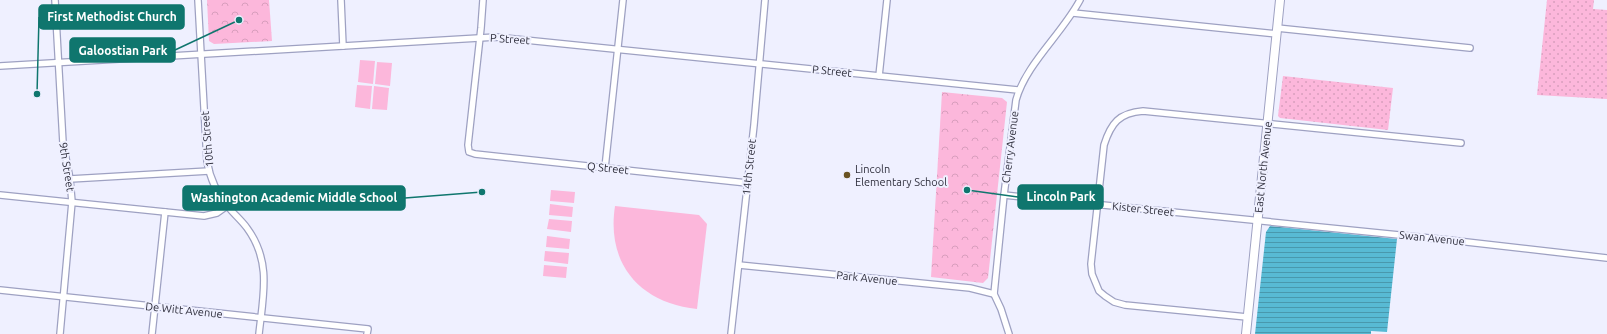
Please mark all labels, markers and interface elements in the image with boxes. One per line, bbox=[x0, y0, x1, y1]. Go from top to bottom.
callout: First Methodist Church bbox=[39, 5, 184, 29]
text: First Methodist Church bbox=[47, 10, 177, 23]
street label: P Street bbox=[490, 32, 531, 46]
callout: Galoostian Park bbox=[70, 38, 175, 62]
text: Galoostian Park bbox=[78, 44, 168, 57]
street label: P Street bbox=[812, 63, 853, 79]
street label: 10th Street bbox=[199, 110, 215, 168]
street label: Cherry Avenue bbox=[1000, 110, 1020, 184]
street label: East North Avenue bbox=[1252, 121, 1274, 213]
street label: 14th Street bbox=[740, 138, 758, 196]
street label: 9th Street bbox=[57, 141, 77, 193]
street label: Q Street bbox=[587, 160, 630, 176]
place label: Lincoln Elementary School bbox=[855, 163, 947, 188]
marker: Lincoln Elementary School bbox=[842, 170, 852, 180]
callout: Lincoln Park bbox=[1018, 185, 1103, 209]
callout: Washington Academic Middle School bbox=[183, 186, 405, 210]
text: Lincoln Park bbox=[1027, 190, 1096, 203]
text: Washington Academic Middle School bbox=[191, 191, 398, 204]
street label: Kister Street bbox=[1111, 200, 1175, 218]
street label: Swan Avenue bbox=[1399, 229, 1465, 247]
street label: Park Avenue bbox=[836, 269, 898, 287]
street label: De Witt Avenue bbox=[145, 300, 223, 320]

